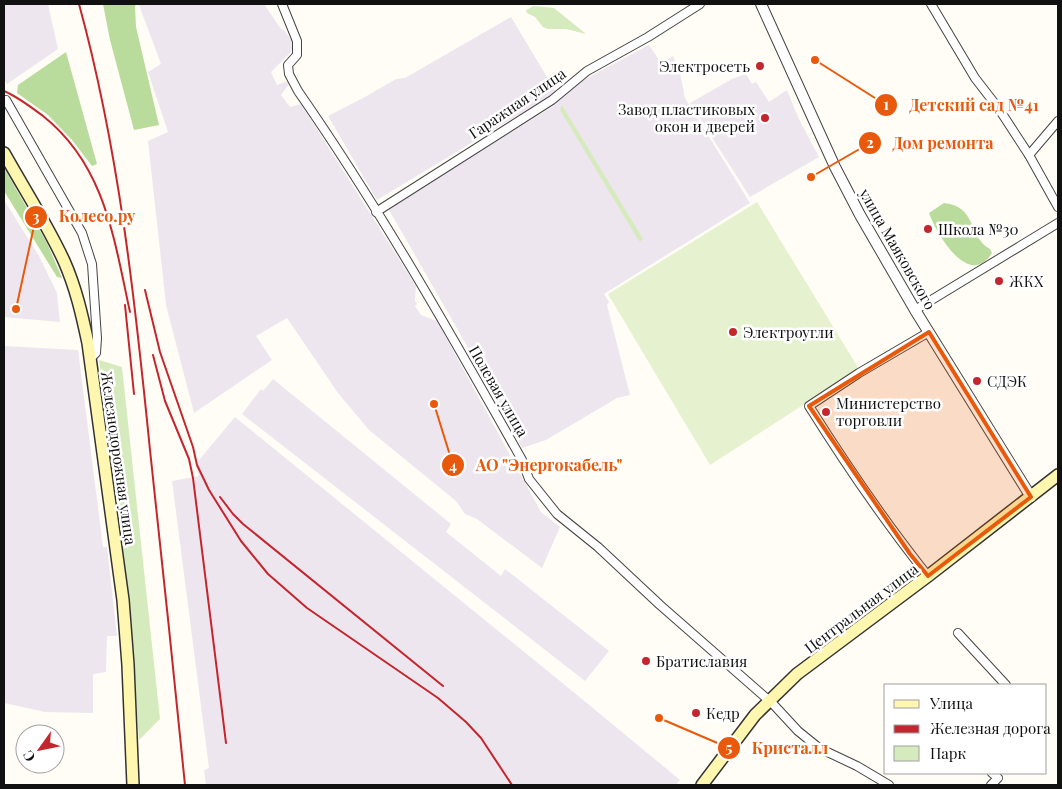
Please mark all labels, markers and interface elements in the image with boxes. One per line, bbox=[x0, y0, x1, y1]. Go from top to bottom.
place label: Электросеть bbox=[659, 56, 750, 76]
marker: Электросеть bbox=[754, 60, 766, 72]
street label: Гаражная улица bbox=[465, 63, 570, 143]
callout: Детский сад №41 bbox=[874, 90, 1049, 121]
text: 1 bbox=[883, 94, 889, 114]
text: Детский сад №41 bbox=[909, 94, 1039, 115]
place label: Завод пластиковых окон и дверей bbox=[618, 99, 755, 136]
marker: Завод пластиковых окон и дверей bbox=[759, 112, 771, 124]
callout: Дом ремонта bbox=[857, 127, 1003, 158]
text: 2 bbox=[866, 132, 874, 152]
text: Дом ремонта bbox=[892, 132, 994, 153]
street label: улица Маяковского bbox=[855, 184, 941, 313]
callout: Колесо.ру bbox=[24, 201, 145, 232]
text: Колесо.ру bbox=[59, 205, 136, 226]
text: 3 bbox=[32, 206, 40, 226]
place label: Школа №30 bbox=[938, 219, 1019, 239]
marker: Школа №30 bbox=[922, 223, 934, 235]
place label: ЖКХ bbox=[1009, 271, 1044, 291]
marker: ЖКХ bbox=[993, 275, 1005, 287]
place label: Электроугли bbox=[743, 322, 834, 342]
marker: Электроугли bbox=[727, 326, 739, 338]
street label: Полевая улица bbox=[465, 342, 533, 441]
street label: Железнодорожная улица bbox=[97, 370, 141, 547]
place label: СДЭК bbox=[987, 371, 1027, 391]
marker: СДЭК bbox=[971, 375, 983, 387]
place label: Министерство торговли bbox=[836, 393, 941, 430]
marker: Министерство торговли bbox=[820, 406, 832, 418]
callout: АО "Энергокабель" bbox=[440, 450, 632, 481]
text: АО "Энергокабель" bbox=[475, 454, 622, 475]
text: 4 bbox=[449, 455, 457, 475]
street label: Центральная улица bbox=[800, 558, 922, 657]
place label: Братиславия bbox=[656, 651, 747, 671]
marker: Братиславия bbox=[640, 655, 652, 667]
legend bbox=[884, 684, 1047, 774]
text: Улица bbox=[929, 693, 973, 713]
place label: Кедр bbox=[706, 703, 740, 723]
marker: Кедр bbox=[690, 707, 702, 719]
text: Железная дорога bbox=[930, 718, 1051, 738]
north arrow bbox=[15, 724, 65, 774]
callout: Кристалл bbox=[717, 733, 838, 764]
text: 5 bbox=[726, 737, 733, 757]
text: Кристалл bbox=[752, 737, 829, 758]
text: Парк bbox=[930, 743, 966, 763]
text: С bbox=[18, 747, 39, 766]

